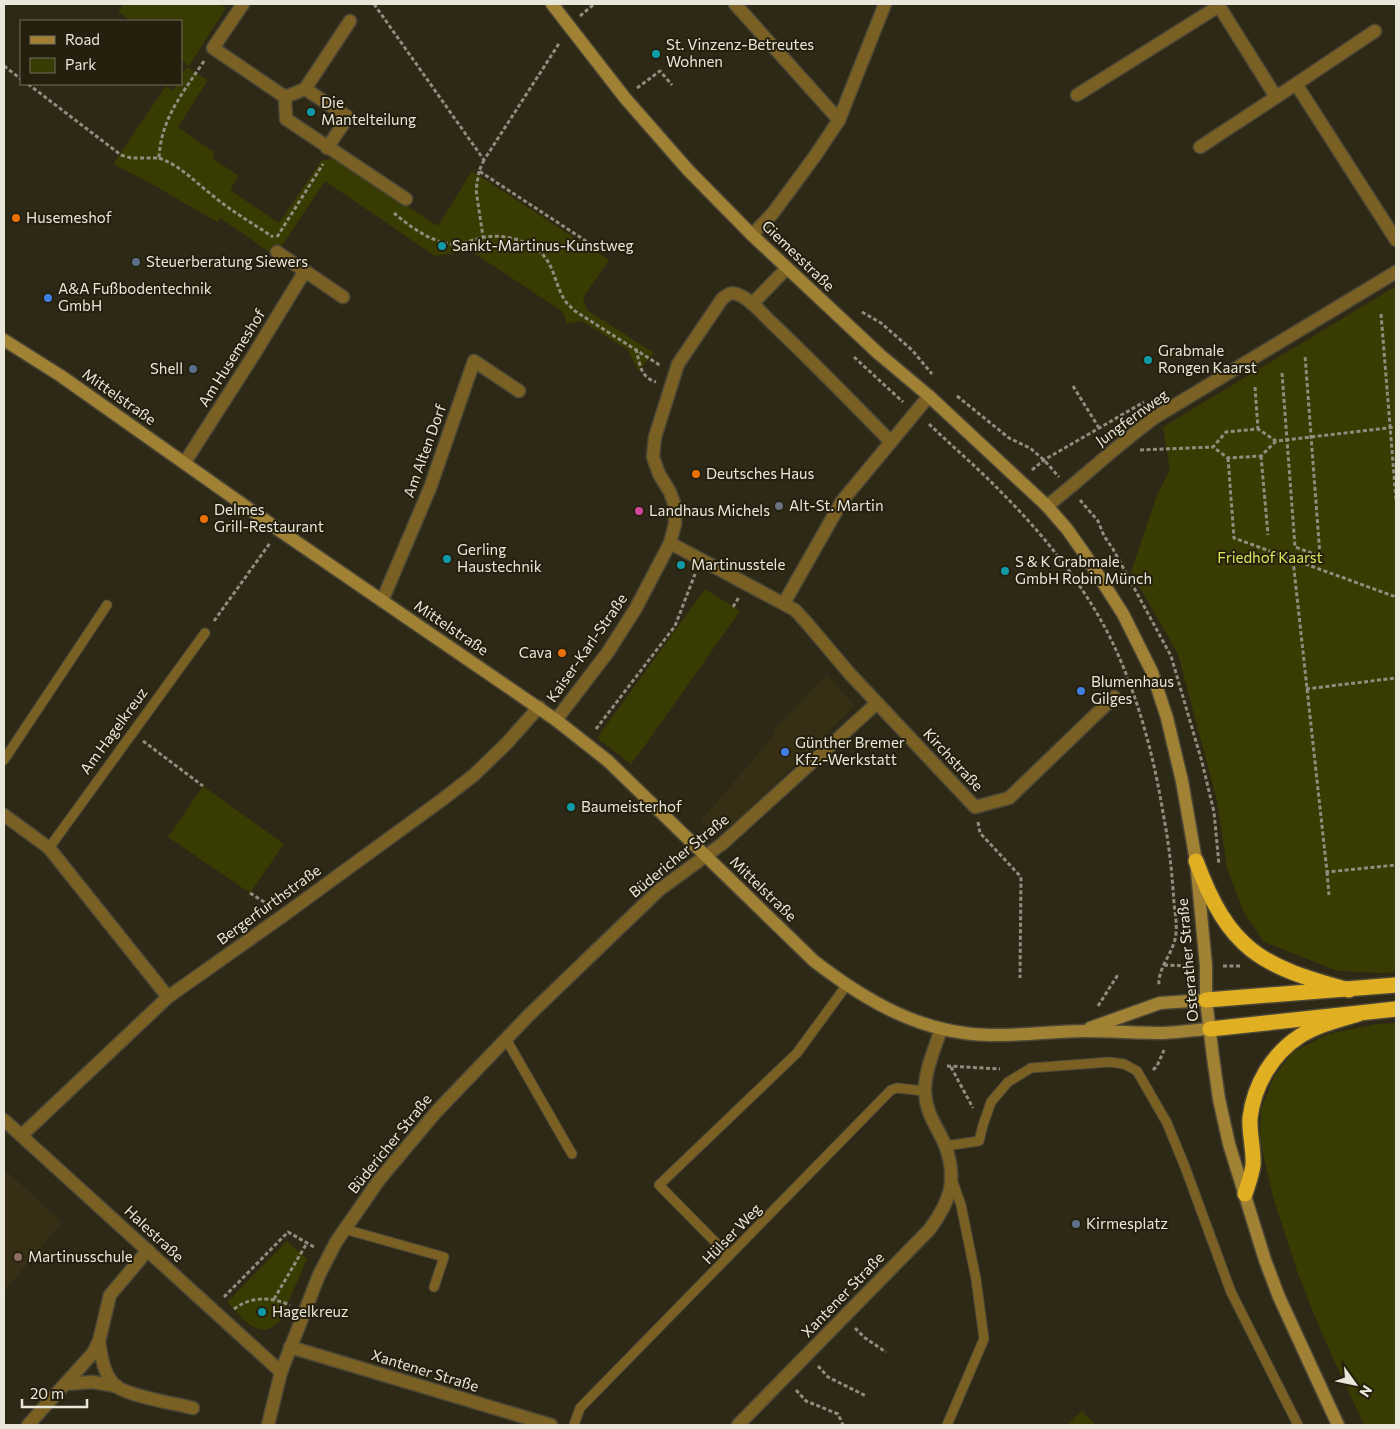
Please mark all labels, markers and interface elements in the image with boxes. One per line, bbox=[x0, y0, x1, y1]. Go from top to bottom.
legend bbox=[20, 20, 182, 85]
text: Road bbox=[65, 30, 100, 48]
place label: St. Vinzenz-Betreutes Wohnen bbox=[666, 35, 814, 70]
marker: St. Vinzenz-Betreutes Wohnen bbox=[650, 48, 662, 60]
text: Park bbox=[65, 55, 96, 73]
place label: Die Mantelteilung bbox=[321, 93, 416, 128]
marker: Die Mantelteilung bbox=[305, 106, 317, 118]
place label: Husemeshof bbox=[26, 208, 112, 226]
marker: Husemeshof bbox=[10, 212, 22, 224]
street label: Giemesstraße bbox=[759, 216, 839, 295]
place label: Sankt-Martinus-Kunstweg bbox=[452, 236, 634, 254]
marker: Sankt-Martinus-Kunstweg bbox=[436, 240, 448, 252]
place label: Steuerberatung Siewers bbox=[146, 252, 308, 270]
marker: Steuerberatung Siewers bbox=[130, 256, 142, 268]
place label: A&A Fußbodentechnik GmbH bbox=[58, 279, 212, 314]
marker: A&A Fußbodentechnik GmbH bbox=[42, 292, 54, 304]
street label: Am Husemeshof bbox=[194, 305, 268, 410]
place label: Grabmale Rongen Kaarst bbox=[1158, 341, 1257, 376]
marker: Grabmale Rongen Kaarst bbox=[1142, 354, 1154, 366]
place label: Shell bbox=[150, 359, 183, 377]
marker: Shell bbox=[187, 363, 199, 375]
street label: Mittelstraße bbox=[79, 364, 160, 428]
street label: Jungfernweg bbox=[1092, 385, 1171, 449]
street label: Am Alten Dorf bbox=[399, 402, 449, 500]
place label: Deutsches Haus bbox=[706, 464, 814, 482]
marker: Deutsches Haus bbox=[690, 468, 702, 480]
place label: Alt-St. Martin bbox=[789, 496, 884, 514]
place label: Delmes Grill-Restaurant bbox=[214, 500, 324, 535]
marker: Alt-St. Martin bbox=[773, 500, 785, 512]
place label: Landhaus Michels bbox=[649, 501, 770, 519]
marker: Landhaus Michels bbox=[633, 505, 645, 517]
marker: Delmes Grill-Restaurant bbox=[198, 513, 210, 525]
place label: Gerling Haustechnik bbox=[457, 540, 542, 575]
park label: Friedhof Kaarst bbox=[1217, 548, 1323, 566]
place label: S & K Grabmale GmbH Robin Münch bbox=[1015, 552, 1152, 587]
marker: Gerling Haustechnik bbox=[441, 553, 453, 565]
place label: Martinusstele bbox=[691, 555, 785, 573]
marker: Martinusstele bbox=[675, 559, 687, 571]
marker: S & K Grabmale GmbH Robin Münch bbox=[999, 565, 1011, 577]
street label: Kaiser-Karl-Straße bbox=[542, 590, 630, 705]
street label: Mittelstraße bbox=[411, 596, 492, 659]
place label: Cava bbox=[519, 643, 552, 661]
marker: Cava bbox=[556, 647, 568, 659]
place label: Blumenhaus Gilges bbox=[1091, 672, 1174, 707]
street label: Am Hagelkreuz bbox=[76, 684, 151, 777]
marker: Blumenhaus Gilges bbox=[1075, 685, 1087, 697]
street label: Kirchstraße bbox=[920, 724, 987, 795]
place label: Günther Bremer Kfz.-Werkstatt bbox=[795, 733, 905, 768]
marker: Günther Bremer Kfz.-Werkstatt bbox=[779, 746, 791, 758]
place label: Baumeisterhof bbox=[581, 797, 682, 815]
marker: Baumeisterhof bbox=[565, 801, 577, 813]
street label: Büdericher Straße bbox=[625, 810, 732, 901]
street label: Mittelstraße bbox=[727, 852, 801, 925]
street label: Bergerfurthstraße bbox=[213, 860, 324, 948]
street label: Osterather Straße bbox=[1173, 898, 1201, 1022]
street label: Büdericher Straße bbox=[344, 1090, 435, 1197]
street label: Hülser Weg bbox=[698, 1199, 765, 1267]
street label: Halestraße bbox=[121, 1201, 188, 1265]
place label: Kirmesplatz bbox=[1086, 1214, 1168, 1232]
marker: Kirmesplatz bbox=[1070, 1218, 1082, 1230]
place label: Martinusschule bbox=[28, 1247, 133, 1265]
street label: Xantener Straße bbox=[797, 1248, 888, 1341]
marker: Martinusschule bbox=[12, 1251, 24, 1263]
place label: Hagelkreuz bbox=[272, 1302, 348, 1320]
marker: Hagelkreuz bbox=[256, 1306, 268, 1318]
street label: Xantener Straße bbox=[369, 1345, 481, 1395]
north arrow bbox=[1330, 1359, 1380, 1409]
scale bar bbox=[22, 1376, 88, 1408]
text: N bbox=[1356, 1382, 1376, 1400]
text: 20 m bbox=[30, 1384, 64, 1402]

